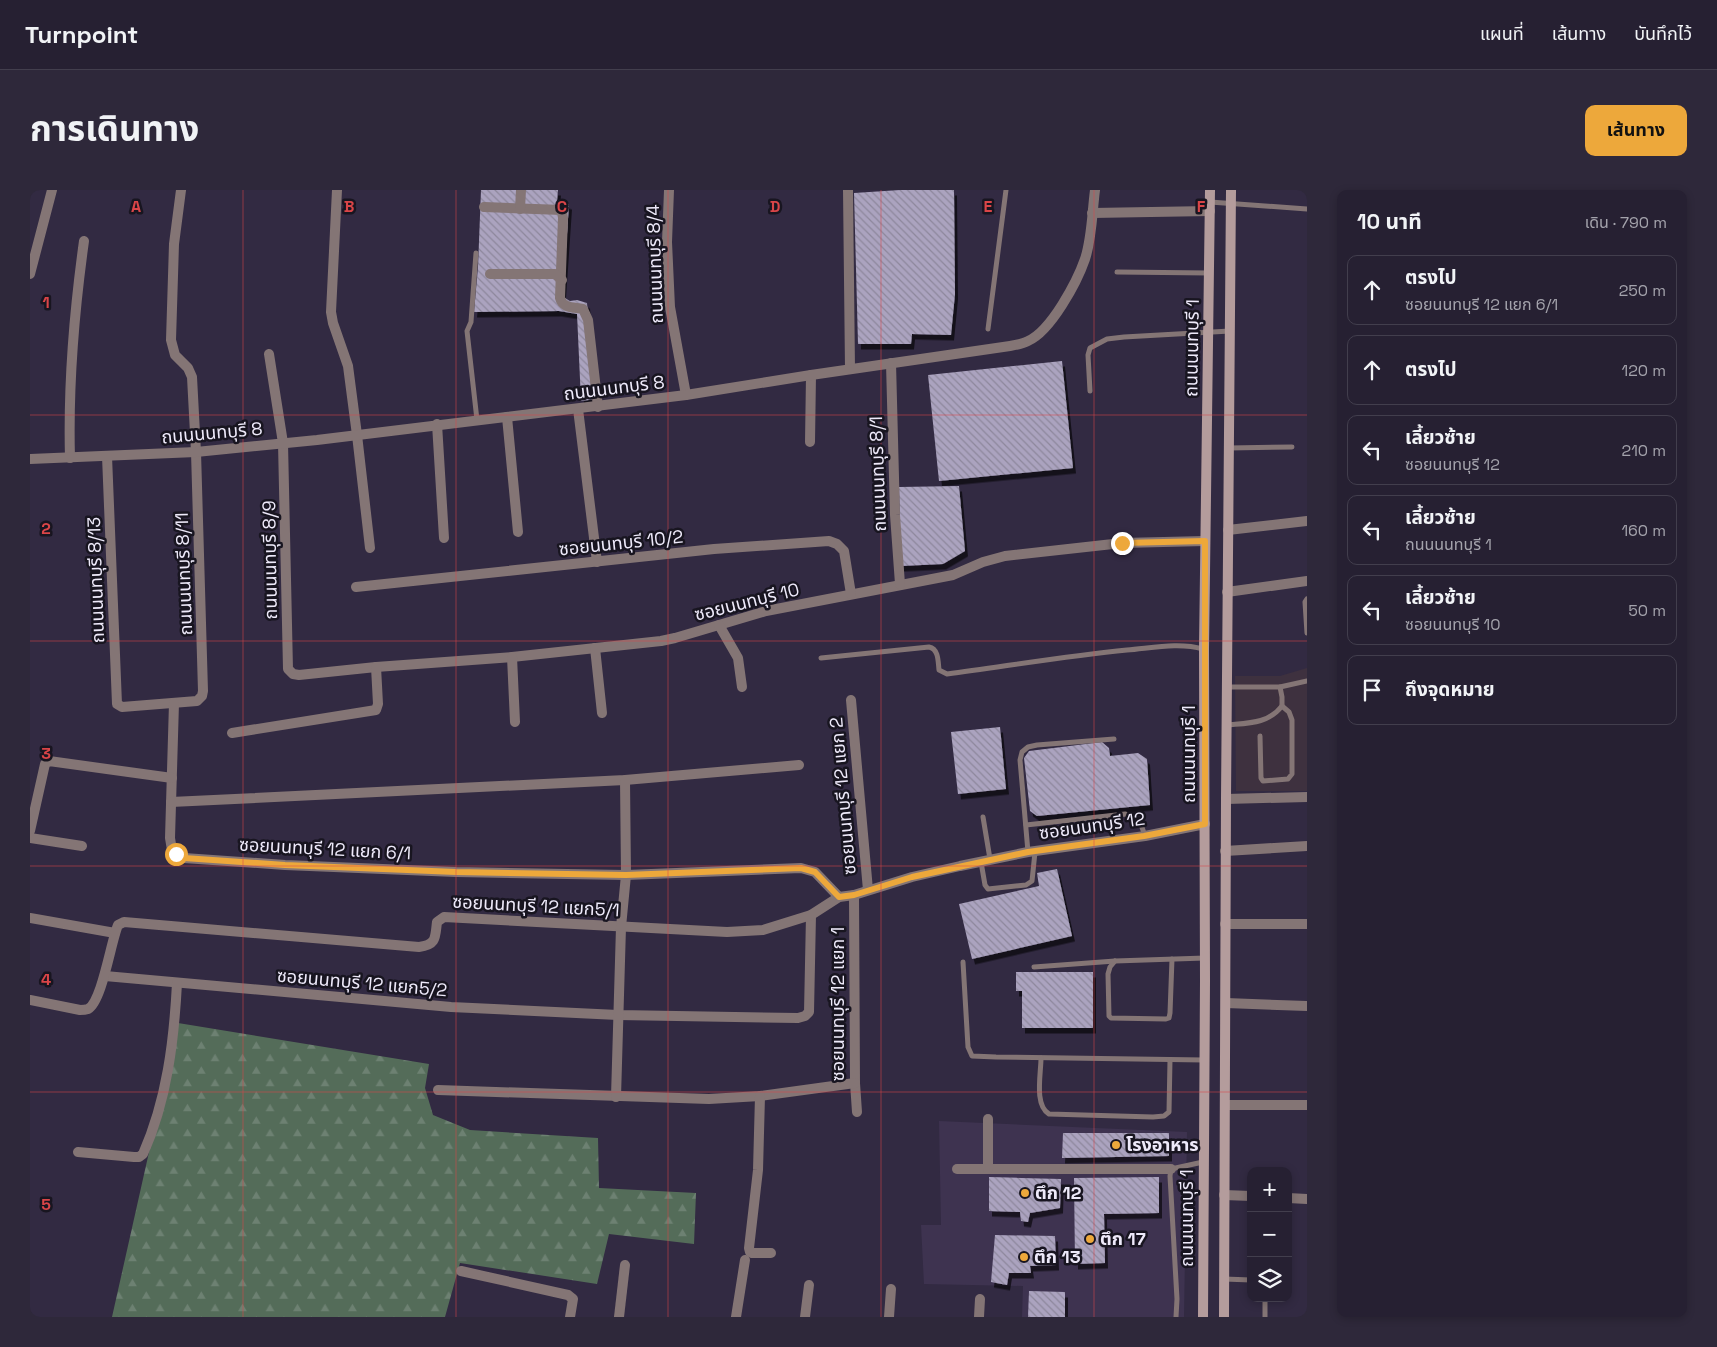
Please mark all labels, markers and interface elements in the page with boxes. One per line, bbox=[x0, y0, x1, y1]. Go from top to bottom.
text: Turnpoint bbox=[25, 19, 138, 50]
text: แผนที่ bbox=[1480, 22, 1524, 45]
text: เส้นทาง bbox=[1552, 22, 1606, 45]
text: บันทึกไว้ bbox=[1634, 22, 1692, 45]
button: เส้นทาง bbox=[1585, 105, 1687, 156]
text: การเดินทาง bbox=[30, 107, 199, 151]
text: A bbox=[131, 196, 141, 217]
text: B bbox=[344, 196, 354, 217]
text: C bbox=[557, 196, 567, 217]
text: D bbox=[770, 196, 780, 217]
text: E bbox=[984, 196, 993, 217]
text: F bbox=[1197, 196, 1206, 217]
street label: ถนนนนทบุรี 8/4 bbox=[641, 204, 668, 324]
text: 10 นาที bbox=[1357, 208, 1422, 235]
text: เดิน · 790 m bbox=[1585, 212, 1667, 233]
text: ตรงไป bbox=[1405, 265, 1457, 290]
icon: ahead bbox=[1358, 276, 1386, 304]
text: 250 m bbox=[1619, 280, 1666, 301]
text: 1 bbox=[42, 292, 50, 313]
text: ซอยนนทบุรี 12 แยก 6/1 bbox=[1405, 294, 1558, 315]
street label: ถนนนนทบุรี 1 bbox=[1179, 299, 1204, 397]
icon: ahead bbox=[1358, 356, 1386, 384]
text: ตรงไป bbox=[1405, 357, 1457, 382]
text: 120 m bbox=[1622, 360, 1666, 381]
street label: ถนนนนทบุรี 8 bbox=[562, 370, 666, 405]
street label: ถนนนนทบุรี 8/1 bbox=[864, 416, 891, 532]
street label: ถนนนนทบุรี 8 bbox=[160, 417, 263, 448]
text: เลี้ยวซ้าย bbox=[1405, 425, 1476, 450]
icon: left bbox=[1358, 436, 1386, 464]
text: 210 m bbox=[1622, 440, 1666, 461]
text: ซอยนนทบุรี 12 bbox=[1405, 454, 1500, 475]
street label: ถนนนนทบุรี 8/9 bbox=[257, 500, 282, 620]
text: เลี้ยวซ้าย bbox=[1405, 505, 1476, 530]
street label: ถนนนนทบุรี 8/11 bbox=[170, 512, 197, 636]
street label: ถนนนนทบุรี 8/13 bbox=[82, 516, 109, 644]
icon: left bbox=[1358, 516, 1386, 544]
text: 2 bbox=[41, 518, 51, 539]
text: 160 m bbox=[1621, 520, 1666, 541]
street label: ซอยนนทบุรี 10/2 bbox=[558, 525, 684, 560]
route end bbox=[1111, 532, 1134, 555]
text: ถนนนนทบุรี 1 bbox=[1405, 534, 1492, 555]
street label: ซอยนนทบุรี 10 bbox=[692, 577, 802, 626]
text: เลี้ยวซ้าย bbox=[1405, 585, 1476, 610]
icon: left bbox=[1358, 596, 1386, 624]
text: 50 m bbox=[1628, 600, 1666, 621]
text: ซอยนนทบุรี 10 bbox=[1405, 614, 1500, 635]
icon: arrive bbox=[1358, 676, 1386, 704]
text: ถึงจุดหมาย bbox=[1405, 677, 1495, 702]
street label: ถนนนนทบุรี 1 bbox=[1177, 705, 1200, 803]
street label: ซอยนนทบุรี 12 แยก 2 bbox=[824, 716, 861, 876]
text: 3 bbox=[41, 743, 51, 764]
street label: ซอยนนทบุรี 12 bbox=[1037, 807, 1146, 844]
street label: ซอยนนทบุรี 12 แยก 6/1 bbox=[238, 833, 412, 864]
route start bbox=[165, 843, 188, 866]
street label: ซอยนนทบุรี 12 แยก5/1 bbox=[452, 890, 620, 921]
street label: ซอยนนทบุรี 12 แยก 1 bbox=[826, 927, 849, 1081]
street label: ซอยนนทบุรี 12 แยก5/2 bbox=[276, 964, 448, 1001]
text: 4 bbox=[41, 969, 51, 990]
place label: โรงอาหาร bbox=[1126, 1133, 1199, 1156]
marker: โรงอาหาร bbox=[1110, 1139, 1122, 1151]
map controls bbox=[1247, 1167, 1292, 1302]
button: + bbox=[1247, 1167, 1292, 1212]
street label: ถนนนนทบุรี 1 bbox=[1175, 1169, 1198, 1267]
place label: ตึก 12 bbox=[1035, 1181, 1082, 1204]
marker: ตึก 12 bbox=[1019, 1187, 1031, 1199]
text: 5 bbox=[41, 1194, 51, 1215]
button: − bbox=[1247, 1212, 1292, 1257]
place label: ตึก 17 bbox=[1100, 1227, 1146, 1250]
marker: ตึก 17 bbox=[1084, 1233, 1096, 1245]
place label: ตึก 13 bbox=[1034, 1245, 1081, 1268]
marker: ตึก 13 bbox=[1018, 1251, 1030, 1263]
button: layers bbox=[1247, 1257, 1292, 1302]

